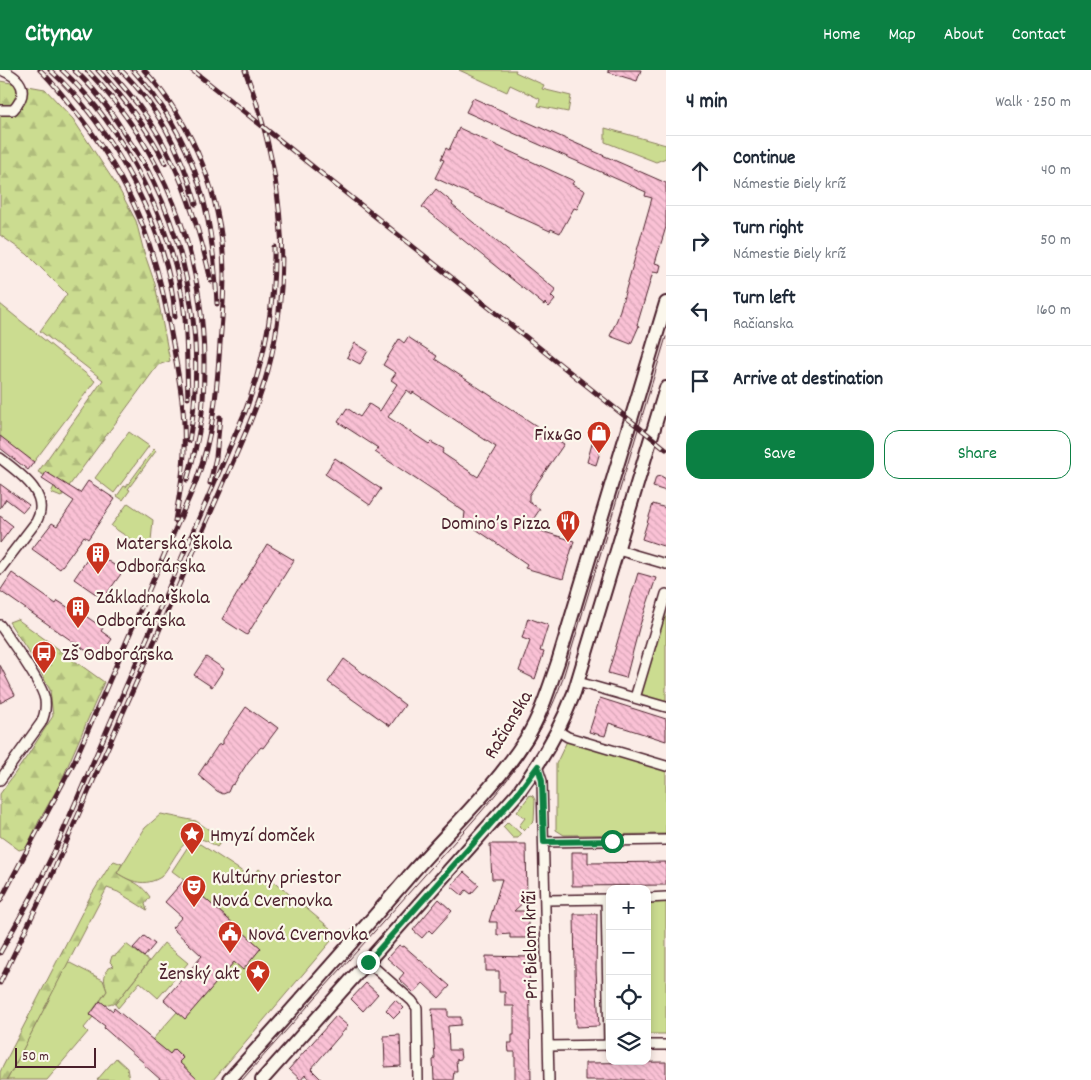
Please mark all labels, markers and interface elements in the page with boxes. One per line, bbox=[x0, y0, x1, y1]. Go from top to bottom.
text: Citynav bbox=[25, 18, 92, 52]
text: Home bbox=[823, 23, 860, 48]
text: Map bbox=[888, 23, 916, 48]
text: About bbox=[944, 23, 984, 48]
text: Contact bbox=[1012, 23, 1066, 48]
text: 4 min bbox=[686, 88, 728, 118]
text: Walk · 250 m bbox=[995, 91, 1071, 114]
text: Continue bbox=[733, 146, 795, 173]
icon: ahead bbox=[686, 157, 714, 185]
text: 40 m bbox=[1041, 159, 1071, 182]
text: Námestie Biely kríž bbox=[733, 173, 846, 196]
text: Turn right bbox=[733, 216, 804, 243]
icon: right bbox=[686, 227, 714, 255]
text: 50 m bbox=[1040, 229, 1071, 252]
text: Námestie Biely kríž bbox=[733, 243, 846, 266]
text: Turn left bbox=[733, 286, 796, 313]
icon: left bbox=[686, 297, 714, 325]
text: 160 m bbox=[1036, 299, 1071, 322]
text: Račianska bbox=[733, 313, 793, 336]
icon: arrive bbox=[686, 367, 714, 395]
text: Arrive at destination bbox=[733, 367, 883, 394]
shop icon: Fix&Go bbox=[586, 420, 612, 454]
place label: Fix&Go bbox=[534, 422, 582, 450]
button: Save bbox=[686, 430, 874, 479]
button: Share bbox=[884, 430, 1071, 479]
restaurant icon: Domino’s Pizza bbox=[555, 509, 581, 543]
place label: Domino’s Pizza bbox=[441, 511, 551, 539]
place label: Materská škola Odborárska bbox=[116, 531, 232, 582]
building icon: Materská škola Odborárska bbox=[85, 541, 111, 575]
place label: Základna škola Odborárska bbox=[96, 585, 210, 636]
building icon: Základna škola Odborárska bbox=[65, 595, 91, 629]
bus stop icon: ZŠ Odborárska bbox=[31, 640, 57, 674]
place label: ZŠ Odborárska bbox=[62, 642, 173, 670]
street label: Račianska bbox=[478, 685, 541, 765]
place icon: Hmyzí domček bbox=[179, 821, 205, 855]
place label: Hmyzí domček bbox=[210, 823, 315, 851]
route start bbox=[601, 830, 624, 853]
place label: Kultúrny priestor Nová Cvernovka bbox=[212, 865, 342, 916]
theatre icon: Kultúrny priestor Nová Cvernovka bbox=[181, 874, 207, 908]
map controls bbox=[606, 885, 651, 1065]
button: + bbox=[606, 885, 651, 930]
street label: Pri Bielom kríži bbox=[517, 890, 547, 999]
public building icon: Nová Cvernovka bbox=[217, 920, 243, 954]
place label: Nová Cvernovka bbox=[248, 922, 369, 950]
button: − bbox=[606, 930, 651, 975]
route end bbox=[357, 951, 380, 974]
place icon: Ženský akt bbox=[245, 959, 271, 993]
place label: Ženský akt bbox=[159, 961, 240, 989]
button: locate bbox=[606, 975, 651, 1020]
button: layers bbox=[606, 1020, 651, 1065]
scale bar bbox=[15, 1045, 96, 1068]
text: 50 m bbox=[22, 1047, 49, 1067]

